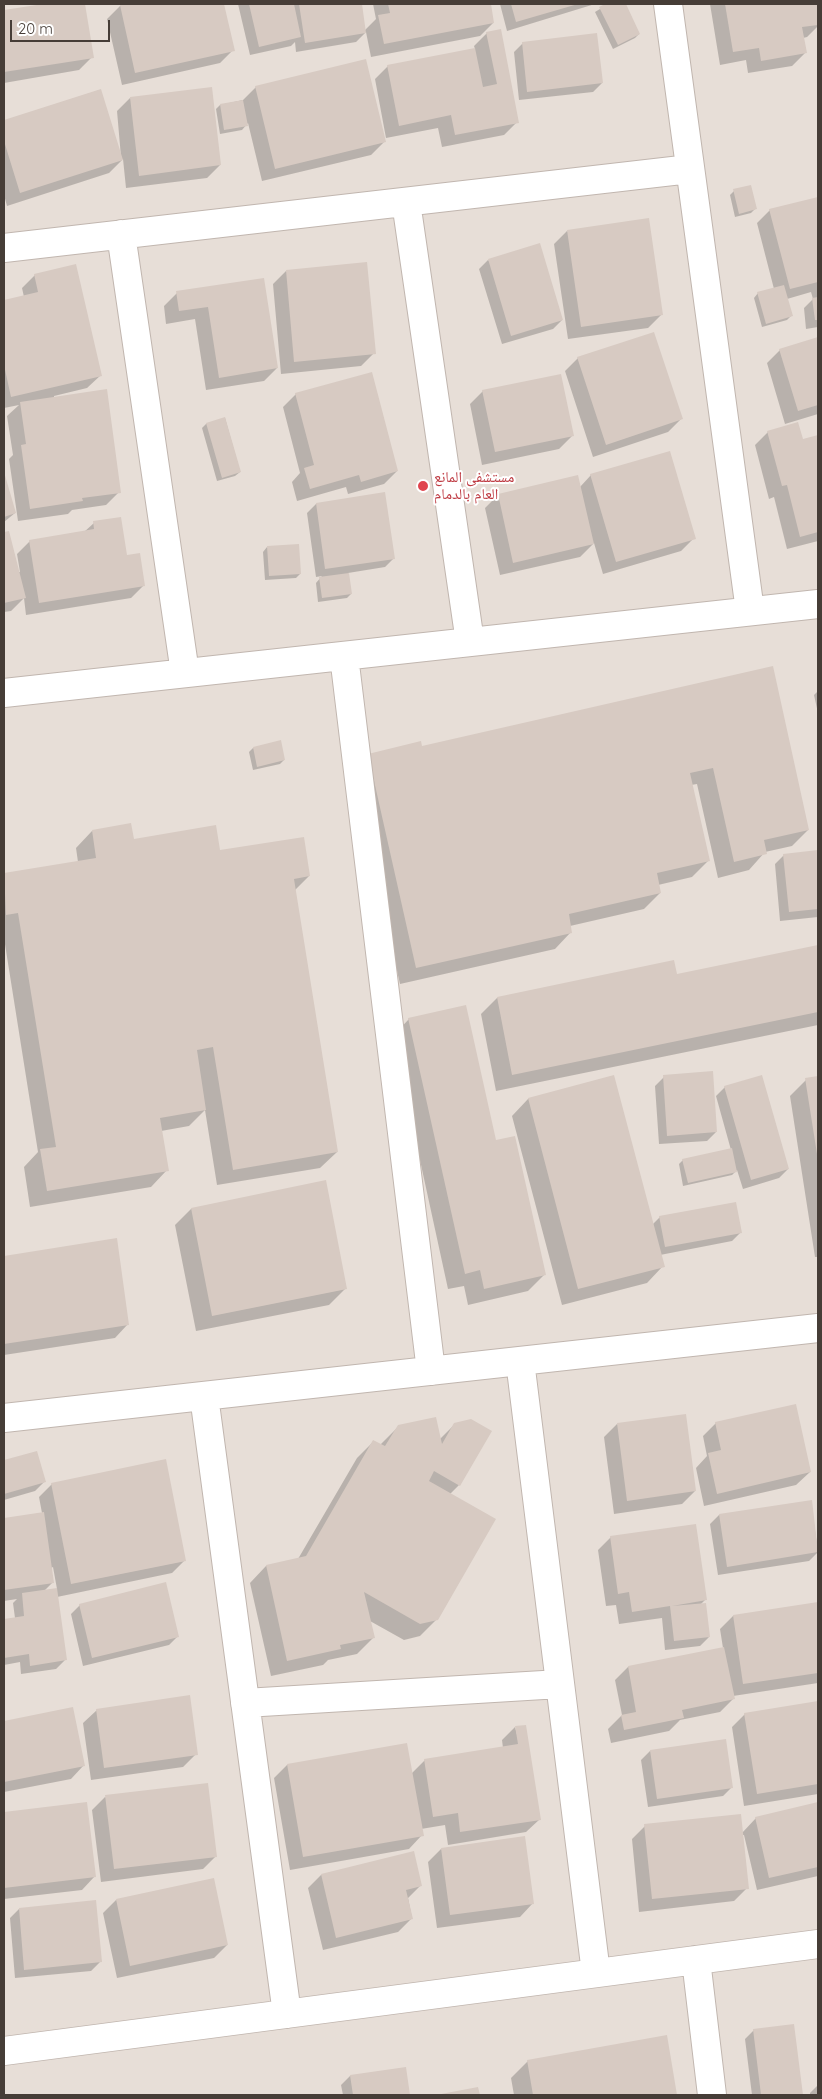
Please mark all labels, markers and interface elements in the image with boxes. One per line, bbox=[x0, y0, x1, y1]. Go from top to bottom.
scale bar bbox=[12, 10, 112, 42]
text: 20 m bbox=[18, 19, 53, 38]
place label: مستشفى المانع العام بالدمام bbox=[434, 468, 514, 503]
marker: مستشفى المانع العام بالدمام bbox=[416, 479, 430, 493]

